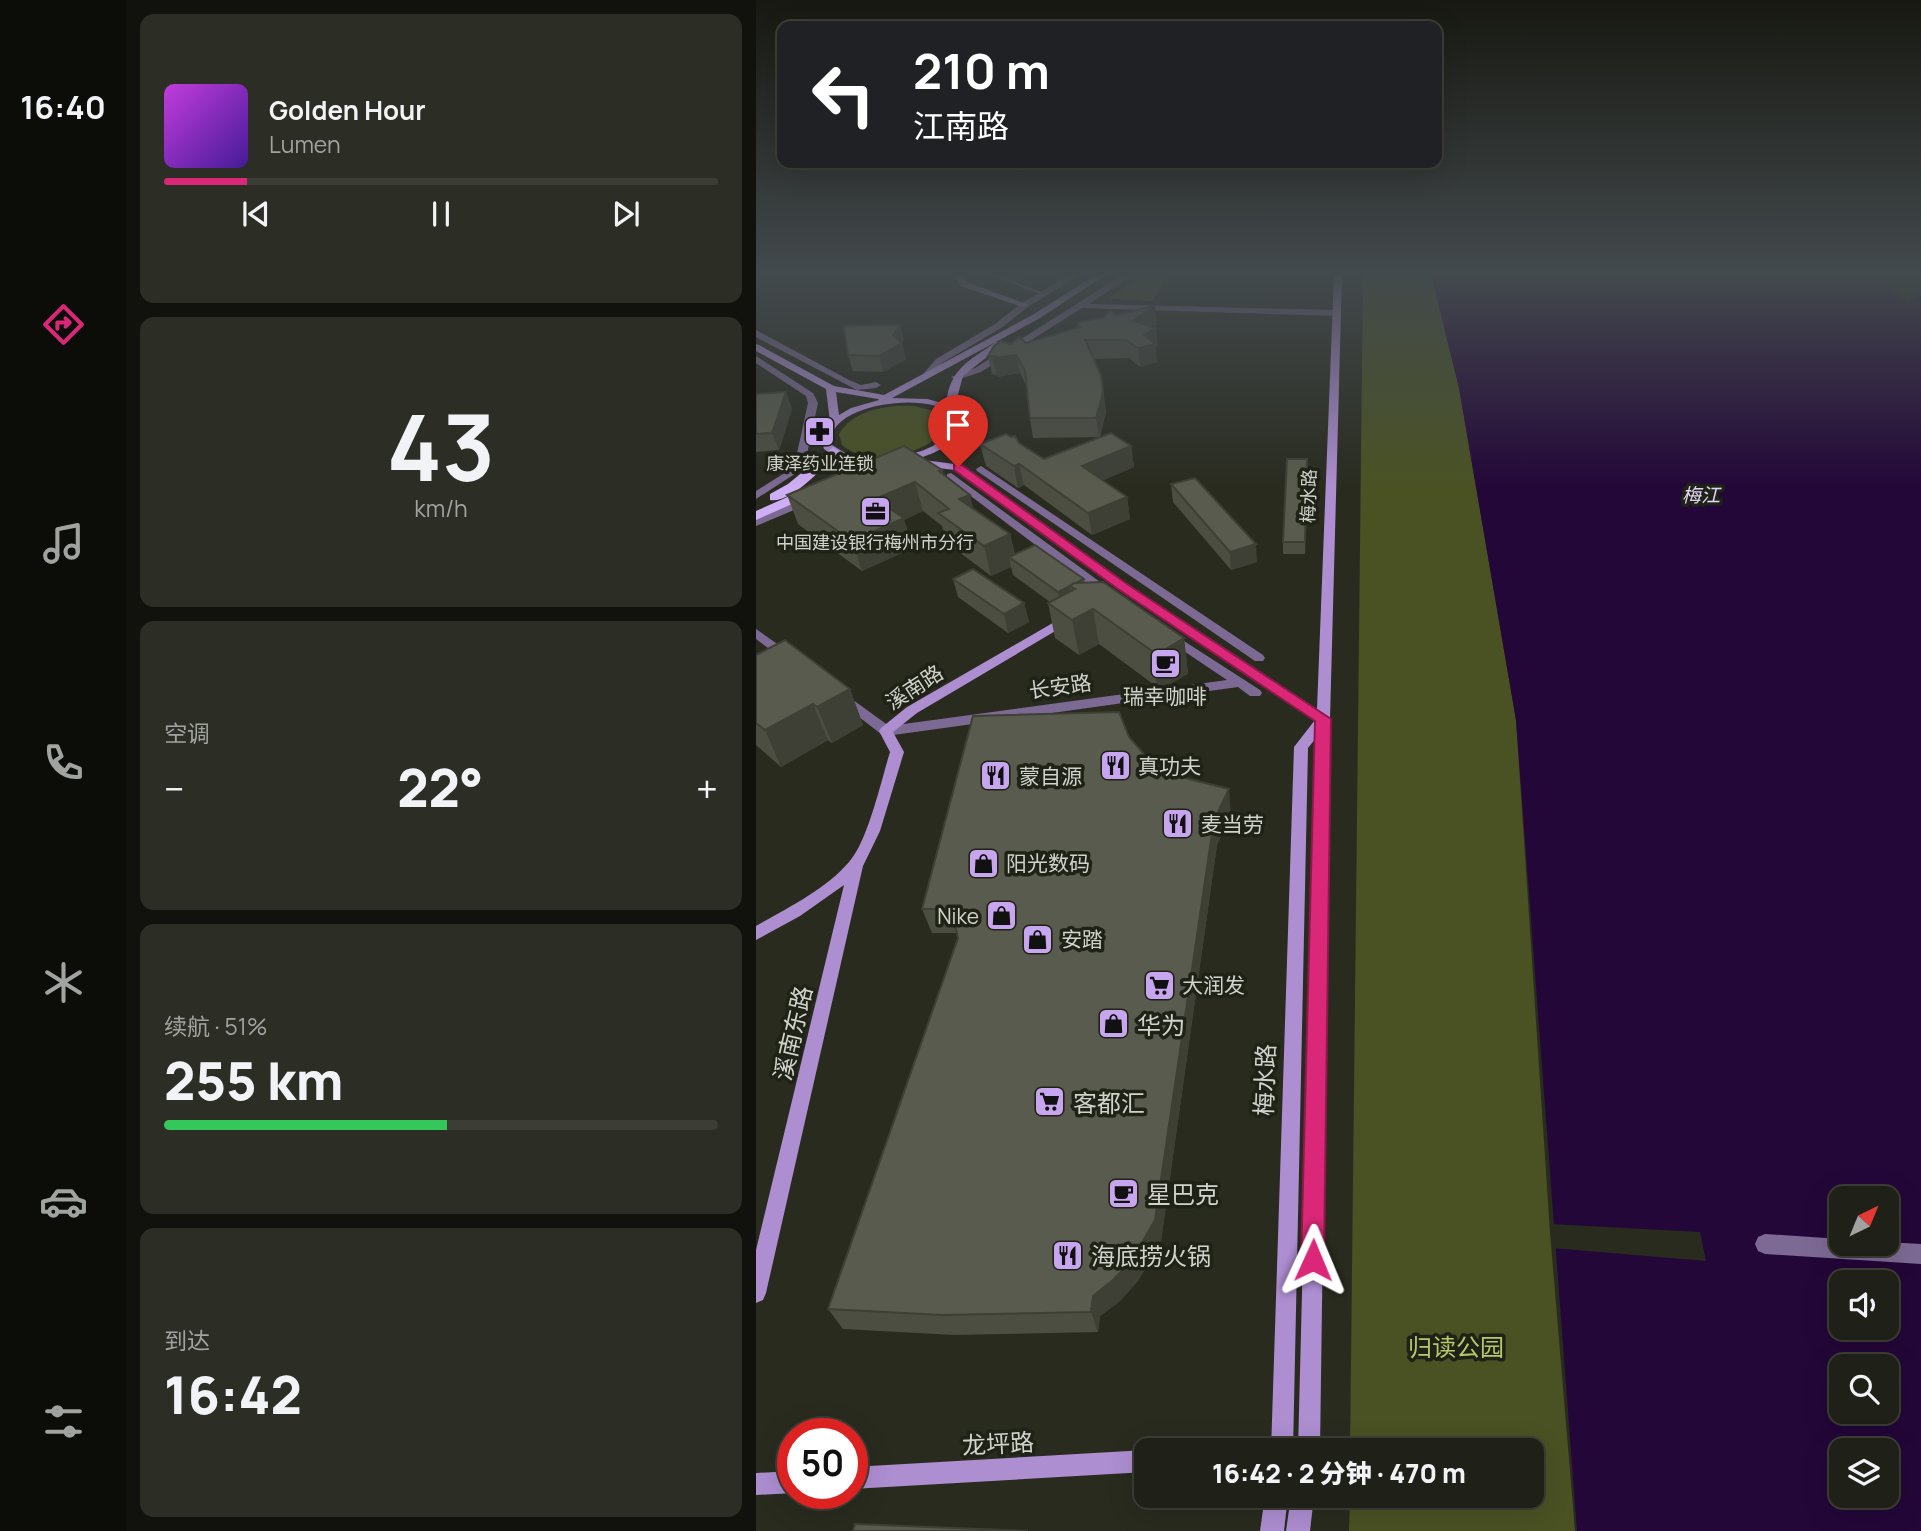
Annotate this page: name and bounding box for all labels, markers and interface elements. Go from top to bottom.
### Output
text: 210 m [913,37,1050,104]
icon: left [798,49,889,140]
text: 16:40 [20,85,106,129]
text: Golden Hour [269,92,426,128]
text: 江南路 [913,104,1009,148]
text: Lumen [269,128,341,160]
icon: previous [237,195,275,233]
icon: pause [422,195,460,233]
icon: next [607,195,645,233]
icon: directions [39,300,88,349]
text: 43 [387,384,495,508]
pin [928,395,988,467]
icon: arrive [939,406,977,444]
pharmacy icon: 康泽药业连锁 [803,415,837,449]
place label: 康泽药业连锁 [766,451,874,475]
street label: 梅水路 [1295,469,1321,523]
water label: 梅江 [1682,482,1722,508]
text: km/h [414,492,468,524]
office icon: 中国建设银行梅州市分行 [858,495,892,529]
icon: music [39,519,88,568]
place label: 中国建设银行梅州市分行 [776,530,974,554]
cafe icon: 瑞幸咖啡 [1148,647,1182,681]
street label: 溪南路 [880,658,948,716]
street label: 长安路 [1027,668,1093,704]
place label: 瑞幸咖啡 [1123,682,1207,710]
text: 空调 [164,717,210,749]
icon: phone [39,738,88,787]
restaurant icon: 真功夫 [1098,749,1132,783]
text: 22° [397,752,483,823]
place label: 真功夫 [1138,752,1201,780]
restaurant icon: 蒙自源 [979,759,1013,793]
text: − [164,762,185,814]
text: + [696,762,718,814]
place label: 蒙自源 [1019,762,1082,790]
restaurant icon: 麦当劳 [1161,807,1195,841]
place label: 麦当劳 [1201,810,1264,838]
shop icon: 阳光数码 [966,846,1000,880]
place label: 阳光数码 [1006,849,1090,877]
shop icon: Nike [985,899,1019,933]
place label: Nike [937,902,979,930]
shop icon: 安踏 [1021,922,1055,956]
place label: 安踏 [1061,925,1103,953]
icon: climate [39,958,88,1007]
supermarket icon: 大润发 [1142,968,1176,1002]
place label: 大润发 [1182,971,1245,999]
street label: 溪南东路 [765,983,819,1083]
shop icon: 华为 [1097,1007,1131,1041]
place label: 华为 [1137,1008,1185,1041]
text: 续航 · 51% [164,1010,267,1042]
street label: 梅水路 [1246,1043,1282,1117]
text: 255 km [164,1045,343,1116]
supermarket icon: 客都汇 [1033,1085,1067,1119]
place label: 客都汇 [1073,1086,1145,1119]
cafe icon: 星巴克 [1107,1176,1141,1210]
icon: car [39,1177,88,1226]
place label: 星巴克 [1147,1177,1219,1210]
north arrow [1829,1186,1899,1256]
map controls [1829,1186,1899,1508]
position arrow [1276,1223,1350,1297]
restaurant icon: 海底捞火锅 [1051,1238,1085,1272]
place label: 海底捞火锅 [1091,1239,1211,1272]
button: sound [1829,1270,1899,1340]
text: 到达 [164,1324,210,1356]
park label: 归读公园 [1408,1330,1504,1363]
button: search [1829,1354,1899,1424]
text: 16:42 [164,1359,302,1430]
icon: filters [39,1397,88,1446]
speed limit sign: 50 [777,1418,868,1509]
street label: 龙坪路 [961,1425,1035,1461]
button: layers [1829,1438,1899,1508]
text: 16:42 · 2 分钟 · 470 m [1212,1455,1466,1491]

